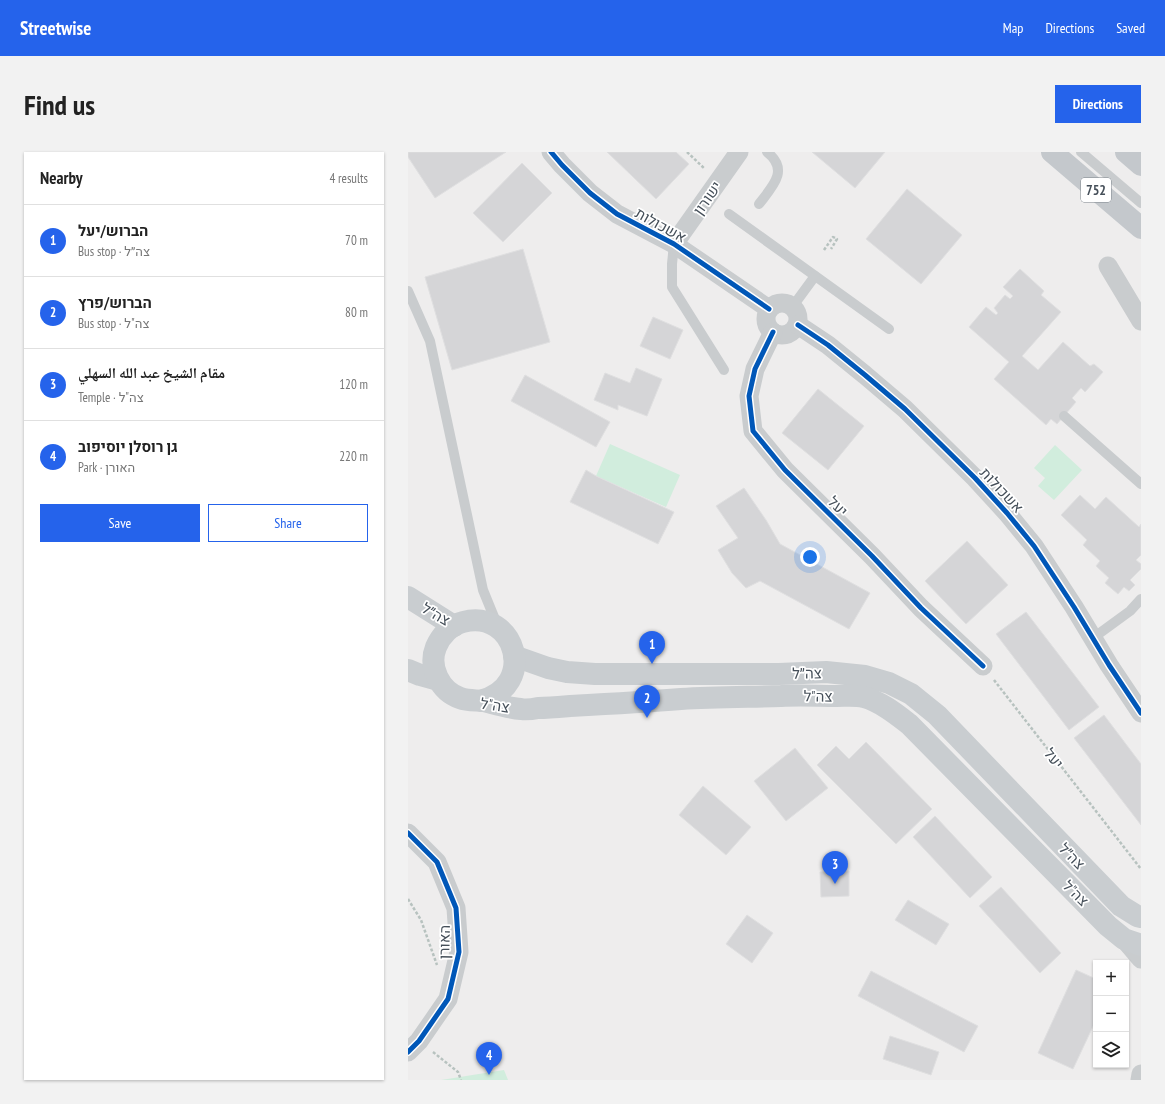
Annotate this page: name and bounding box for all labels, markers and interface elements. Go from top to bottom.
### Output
text: Streetwise [20,16,91,40]
text: Map [1003,19,1023,37]
text: Directions [1045,19,1094,37]
text: Saved [1116,19,1145,37]
button: Directions [1055,85,1141,123]
text: Find us [24,86,95,123]
text: Nearby [40,167,83,189]
text: 4 results [329,170,368,187]
street label: ישורון [689,177,725,219]
road number: 752 [1081,178,1111,202]
street label: אשכולות [632,203,690,247]
text: הברוש/יעל [78,221,148,240]
text: 1 [50,232,56,249]
text: 70 m [345,232,368,249]
text: Bus stop · צה״ל [78,243,150,260]
text: הברוש/פרץ [78,293,152,312]
text: 2 [50,304,56,321]
text: 80 m [345,304,368,321]
text: Bus stop · צה"ל [78,315,150,332]
text: مقام الشيخ عبد الله السهلي [78,363,225,382]
text: 3 [50,376,56,393]
text: 120 m [339,376,368,393]
text: Temple · צה"ל [78,389,144,406]
text: גן רוסלן יוסיפוב [78,437,178,456]
text: 4 [50,448,56,465]
text: 220 m [339,448,368,465]
text: Park · האורן [78,459,135,476]
street label: אשכולות [976,463,1028,517]
street label: יעל [824,492,852,520]
button: Save [40,504,200,542]
button: Share [208,504,368,542]
your location [800,547,820,567]
street label: צה״ל [418,598,454,630]
pin: 1 [639,631,665,664]
street label: צה״ל [792,663,822,683]
pin: 2 [634,685,660,718]
street label: צה"ל [803,686,833,706]
street label: צה"ל [479,693,511,717]
street label: יעל [1040,744,1068,772]
street label: צה״ל [1055,839,1089,873]
pin: 3 [822,851,848,884]
street label: צה"ל [1059,876,1093,910]
street label: האורן [434,925,454,959]
map controls [1093,960,1129,1068]
button: + [1093,960,1129,996]
button: − [1093,996,1129,1032]
button: layers [1093,1032,1129,1068]
pin: 4 [476,1042,502,1075]

